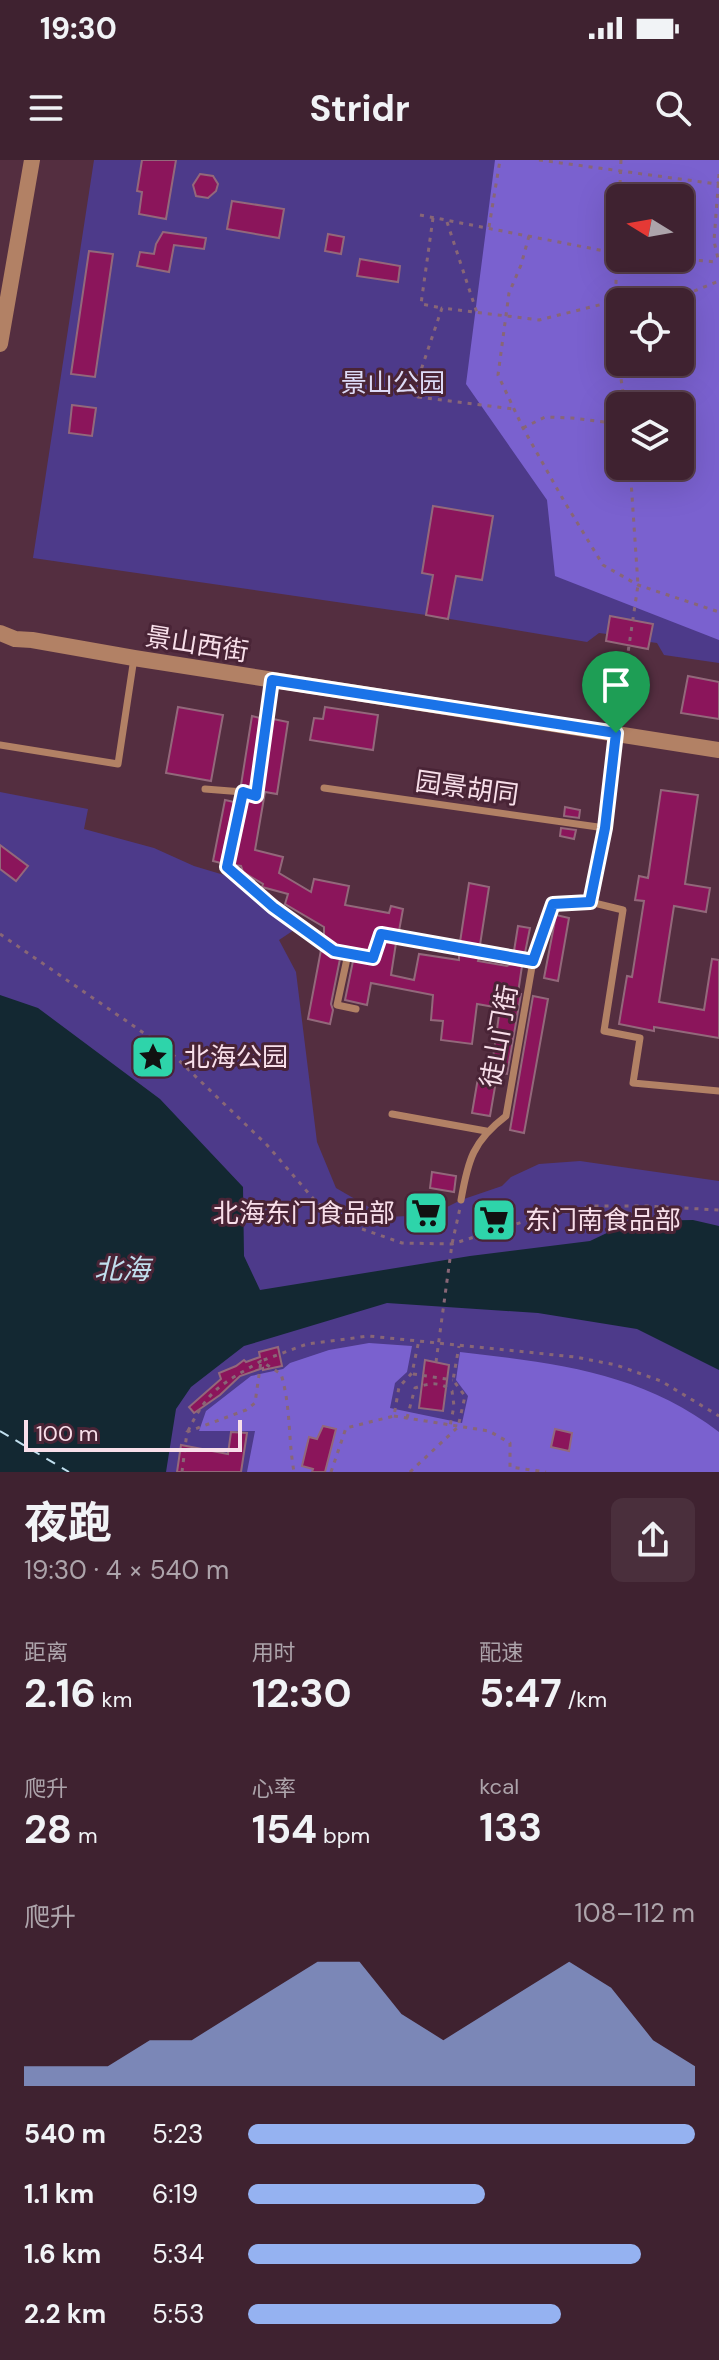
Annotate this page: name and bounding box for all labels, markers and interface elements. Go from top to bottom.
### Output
text: 19:30 [40,9,117,48]
text: Stridr [309,85,410,132]
icon: menu [24,86,68,130]
icon: search [651,86,695,130]
north arrow [606,184,694,272]
map controls [606,184,694,480]
button: locate [606,288,694,376]
park label: 景山公园 [341,366,445,400]
button: layers [606,392,694,480]
street label: 景山西街 [143,619,251,669]
pin [582,651,650,733]
icon: arrive [594,663,638,707]
street label: 园景胡同 [413,764,521,812]
street label: 徒山门街 [473,982,525,1090]
place icon: 北海公园 [129,1033,177,1081]
place label: 北海公园 [184,1040,288,1074]
supermarket icon: 北海东门食品部 [402,1189,450,1237]
place label: 北海东门食品部 [213,1196,395,1230]
supermarket icon: 东门南食品部 [470,1196,518,1244]
place label: 东门南食品部 [525,1203,681,1237]
water label: 北海 [94,1251,154,1288]
scale bar [24,1416,242,1452]
text: 100 m [36,1419,98,1448]
text: 夜跑 [24,1494,112,1552]
button: share [611,1498,695,1582]
text: 19:30 · 4 × 540 m [24,1553,229,1587]
text: 距离 [24,1638,68,1667]
text: 用时 [252,1638,296,1667]
text: 配速 [479,1638,523,1667]
text: 2.16 [24,1667,96,1719]
text: 12:30 [252,1667,352,1719]
text: 5:47 [479,1667,562,1719]
text: km [96,1685,132,1714]
text: /km [562,1685,607,1714]
text: kcal [479,1772,519,1801]
text: 爬升 [24,1774,68,1803]
text: 心率 [252,1774,296,1803]
text: 133 [479,1801,542,1853]
text: 28 [24,1803,72,1855]
text: 154 [252,1803,317,1855]
text: m [72,1821,98,1850]
text: bpm [317,1821,370,1850]
text: 108–112 m [575,1896,695,1930]
text: 爬升 [24,1900,76,1934]
text: 540 m [24,2117,106,2151]
text: 5:23 [152,2117,203,2151]
text: 1.1 km [24,2177,94,2211]
text: 6:19 [152,2177,198,2211]
text: 1.6 km [24,2237,101,2271]
text: 5:34 [152,2237,204,2271]
text: 2.2 km [24,2297,106,2331]
text: 5:53 [152,2297,204,2331]

